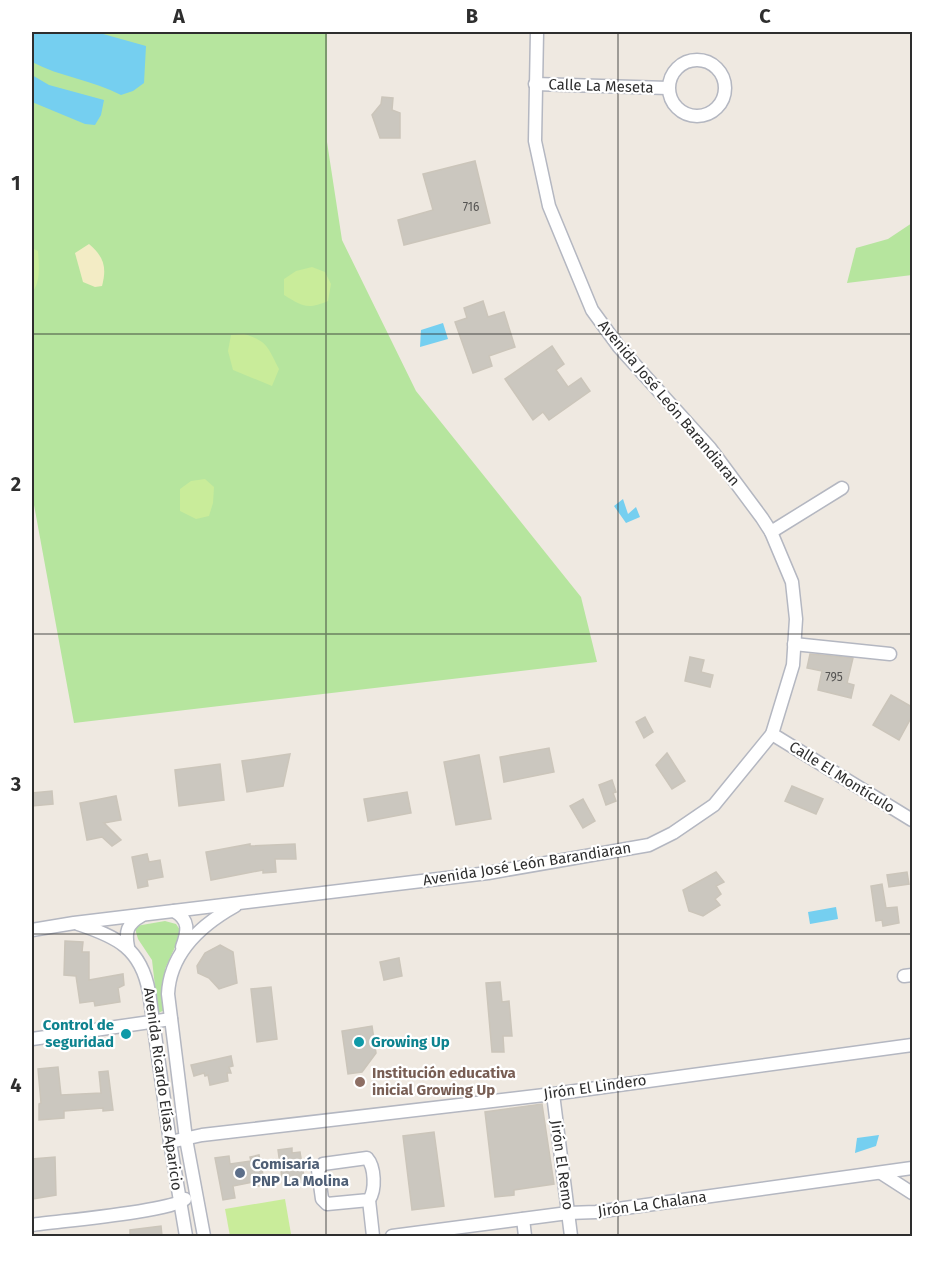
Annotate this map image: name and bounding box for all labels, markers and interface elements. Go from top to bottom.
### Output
text: A [172,4,186,28]
text: B [466,4,478,28]
text: C [759,4,771,28]
street label: Calle La Meseta [548,75,654,97]
text: 1 [11,171,21,195]
house number: 716 [463,200,479,214]
street label: Avenida José León Barandiaran [594,317,744,489]
text: 2 [11,472,21,496]
house number: 795 [825,670,843,684]
street label: Calle El Montículo [786,737,898,817]
text: 3 [10,772,21,796]
street label: Avenida José León Barandiaran [422,839,632,889]
street label: Avenida Ricardo Elías Aparicio [140,986,186,1192]
place label: Control de seguridad [43,1016,114,1051]
marker: Control de seguridad [119,1027,133,1041]
place label: Growing Up [371,1033,450,1051]
marker: Growing Up [352,1035,366,1049]
place label: Institución educativa inicial Growing Up [372,1064,516,1099]
street label: Jirón El Lindero [542,1071,648,1103]
text: 4 [10,1073,22,1097]
marker: Institución educativa inicial Growing Up [353,1075,367,1089]
street label: Jirón El Remo [547,1119,577,1211]
place label: Comisaría PNP La Molina [252,1155,349,1190]
marker: Comisaría PNP La Molina [233,1166,247,1180]
street label: Jirón La Chalana [596,1187,708,1221]

